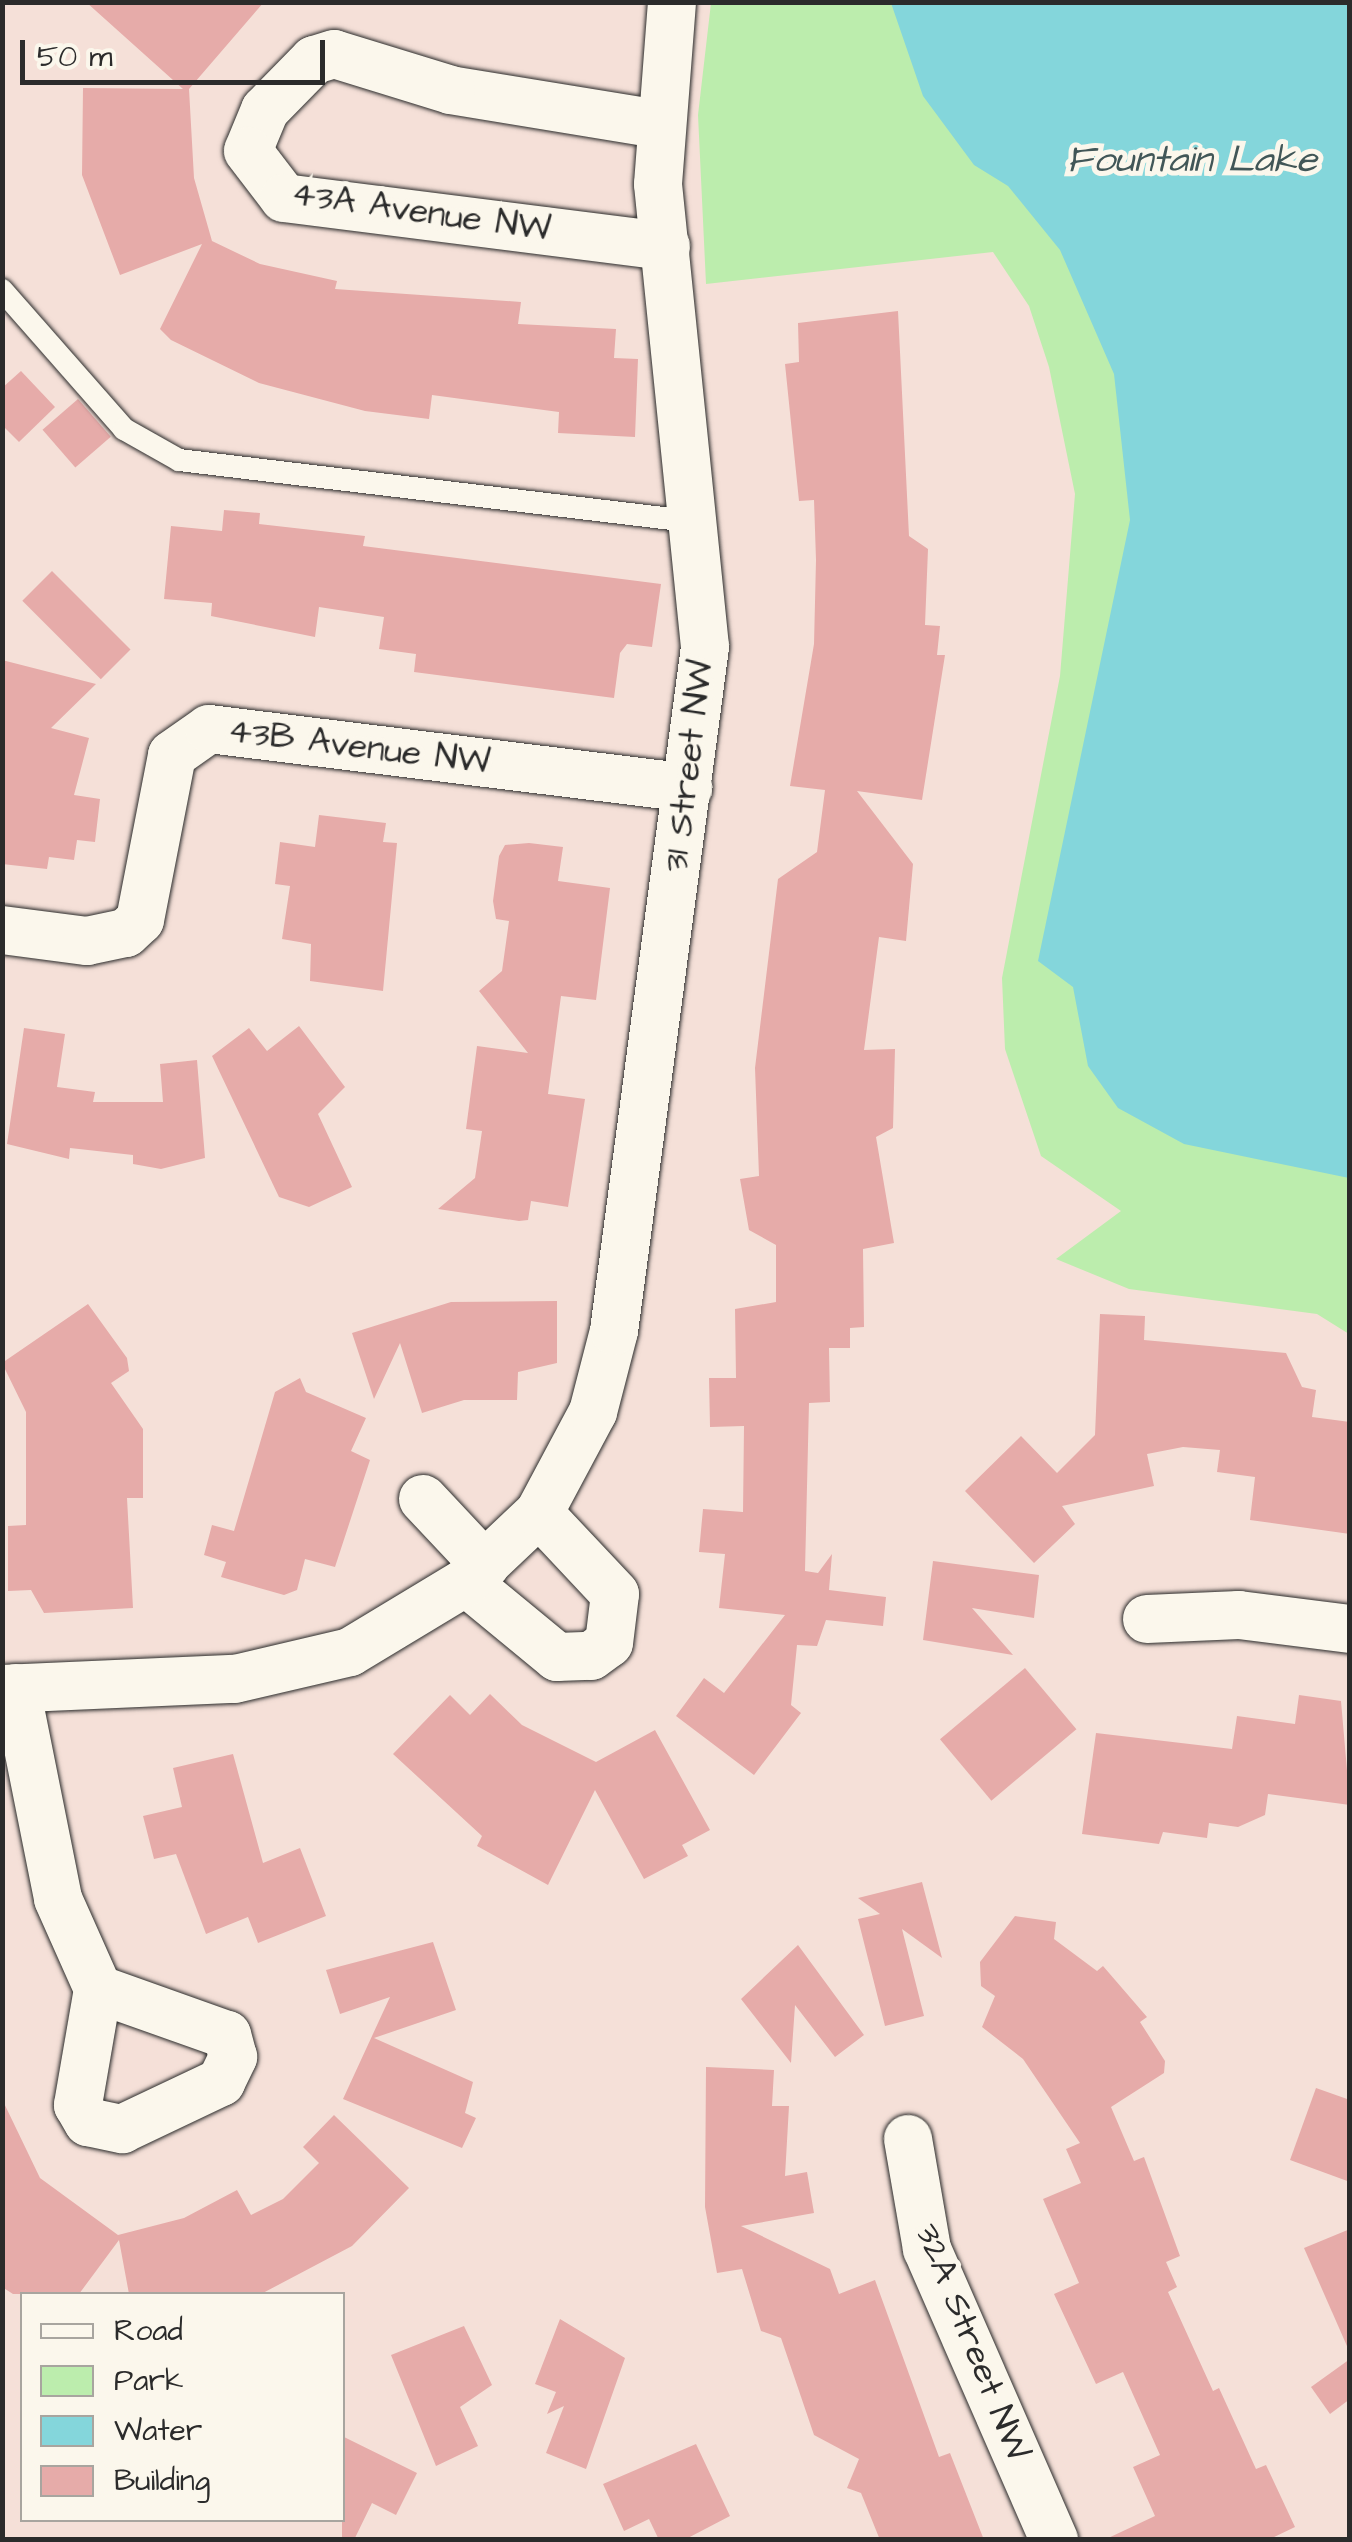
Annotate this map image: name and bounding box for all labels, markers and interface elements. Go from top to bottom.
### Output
scale bar [25,20,330,82]
text: 50 m [37,36,113,78]
water label: Fountain Lake [1067,138,1317,184]
street label: 43A Avenue NW [289,173,553,251]
street label: 31 Street NW [655,658,723,874]
street label: 43B Avenue NW [226,710,492,784]
street label: 32A Street NW [905,2218,1039,2466]
legend [20,2292,345,2522]
text: Road [114,2310,183,2352]
text: Park [114,2360,183,2402]
text: Water [114,2410,202,2452]
text: Building [114,2460,210,2502]

